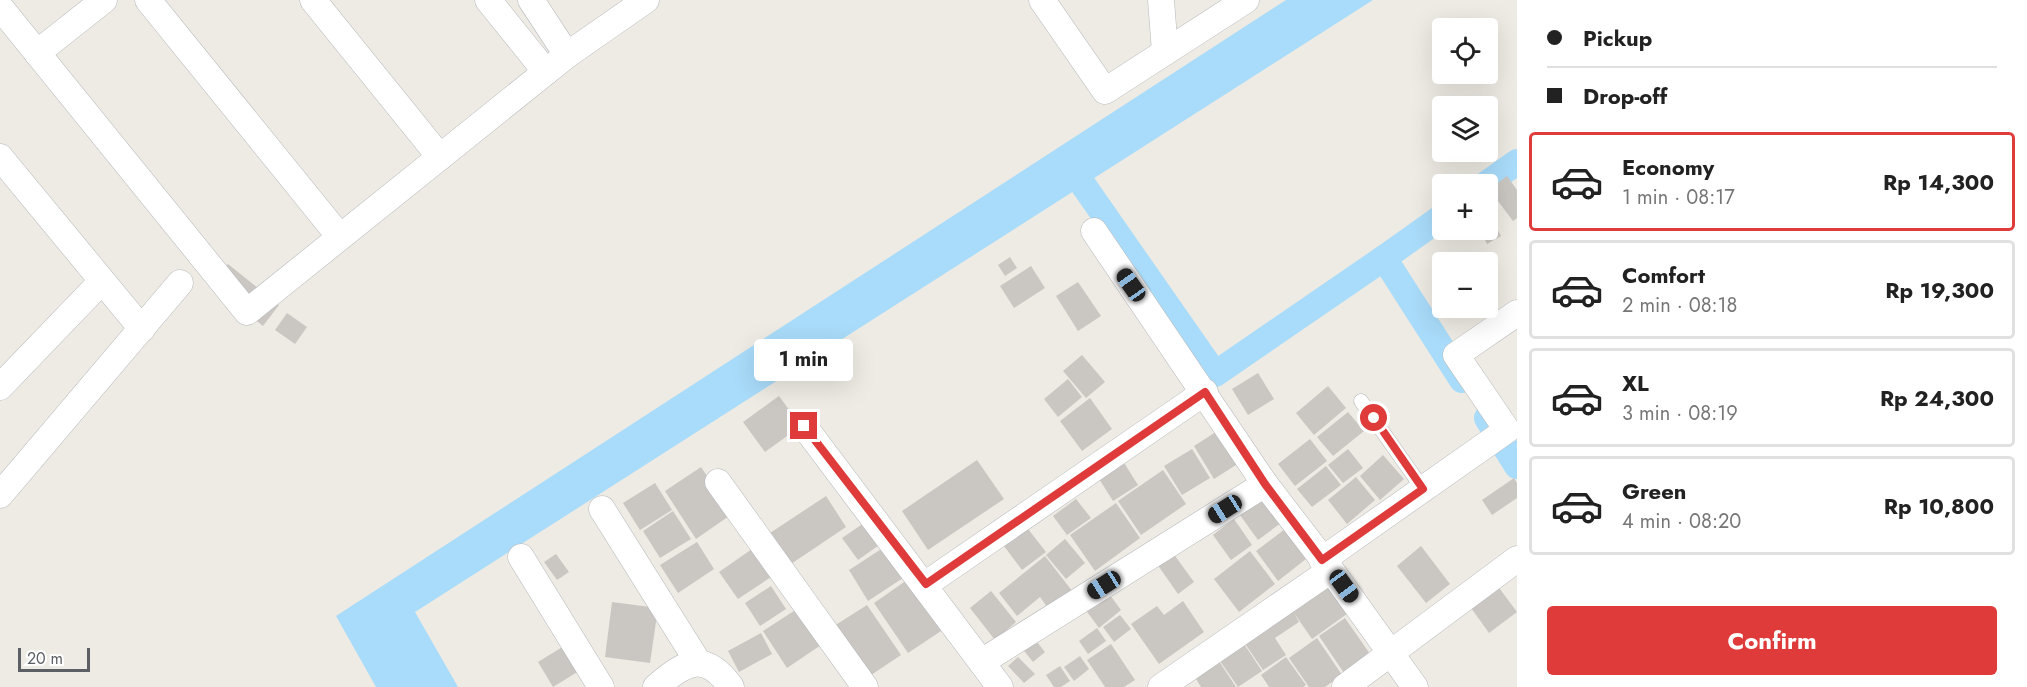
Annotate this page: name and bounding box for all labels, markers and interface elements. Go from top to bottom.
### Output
map controls [1432,18,1498,318]
button: locate [1432,18,1498,84]
text: Pickup [1583,22,1652,54]
text: Drop-off [1583,80,1667,112]
button: layers [1432,96,1498,162]
text: Economy [1622,151,1714,183]
icon: car [1550,155,1604,209]
text: Rp 14,300 [1883,166,1994,198]
button: + [1432,174,1498,240]
text: 1 min · 08:17 [1622,183,1735,212]
button: − [1432,252,1498,318]
text: Comfort [1622,259,1705,291]
icon: car [1550,263,1604,317]
car [1113,265,1149,305]
text: Rp 19,300 [1885,274,1994,306]
text: 2 min · 08:18 [1622,291,1738,320]
callout: 1 min [754,339,854,381]
text: 1 min [779,345,828,374]
text: XL [1622,367,1649,399]
icon: car [1550,371,1604,425]
text: Rp 24,300 [1880,382,1994,414]
text: 3 min · 08:19 [1622,399,1738,428]
route start [1360,404,1387,431]
route end [790,412,817,439]
text: Green [1622,475,1686,507]
icon: car [1550,479,1604,533]
text: Rp 10,800 [1884,490,1994,522]
car [1205,492,1245,526]
text: 4 min · 08:20 [1622,507,1741,536]
car [1326,566,1362,606]
car [1084,568,1124,602]
button: Confirm [1547,606,1997,675]
scale bar [18,645,90,672]
text: 20 m [27,647,63,670]

